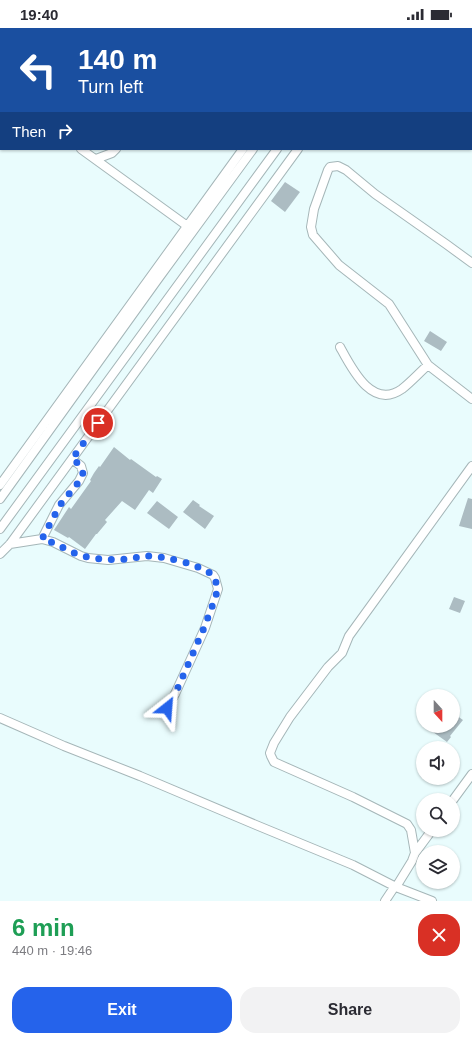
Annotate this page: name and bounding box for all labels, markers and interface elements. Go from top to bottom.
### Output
text: 19:40 [20,6,58,23]
icon: left [12,44,64,96]
text: 140 m [78,44,157,75]
text: Turn left [78,77,143,97]
icon: right [54,120,76,142]
text: Then [12,123,46,140]
pin [81,406,115,440]
icon: arrive [87,412,109,434]
position arrow [146,687,188,729]
north arrow [416,689,460,733]
map controls [416,689,460,889]
button: sound [416,741,460,785]
button: search [416,793,460,837]
button: layers [416,845,460,889]
text: 6 min [12,914,75,941]
button: close [418,914,460,956]
text: 440 m · 19:46 [12,943,92,958]
button: Exit [12,987,232,1033]
button: Share [240,987,460,1033]

